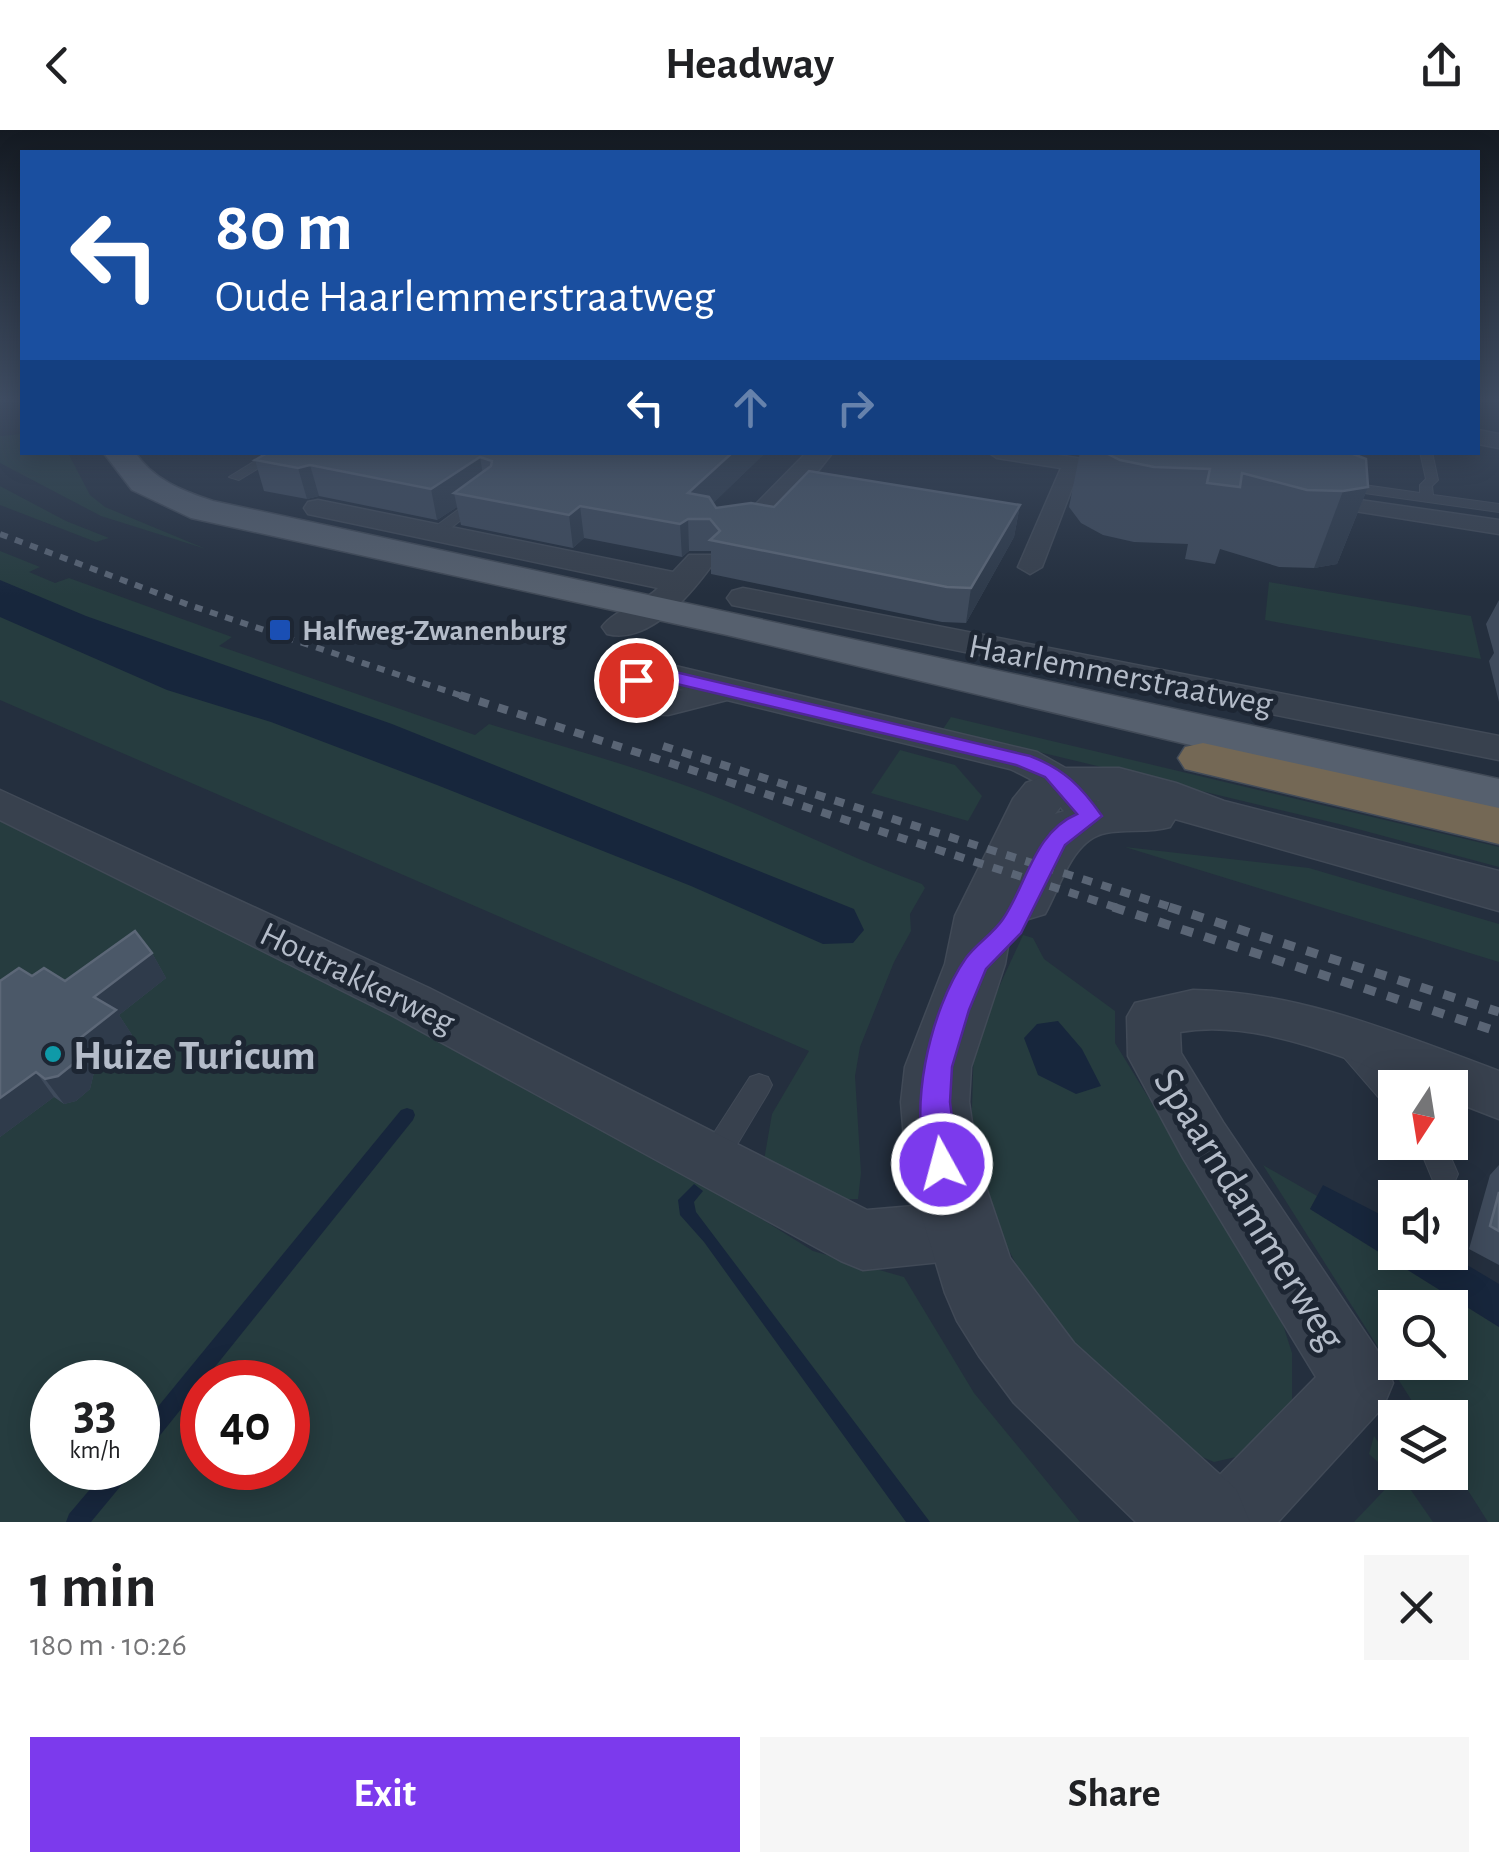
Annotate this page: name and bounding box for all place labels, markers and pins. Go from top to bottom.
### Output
place label: Halfweg-Zwanenburg [302,616,567,646]
marker: Halfweg-Zwanenburg [267,617,293,643]
pin [594,638,679,723]
place label: Huize Turicum [73,1035,316,1077]
marker: Huize Turicum [42,1043,64,1065]

